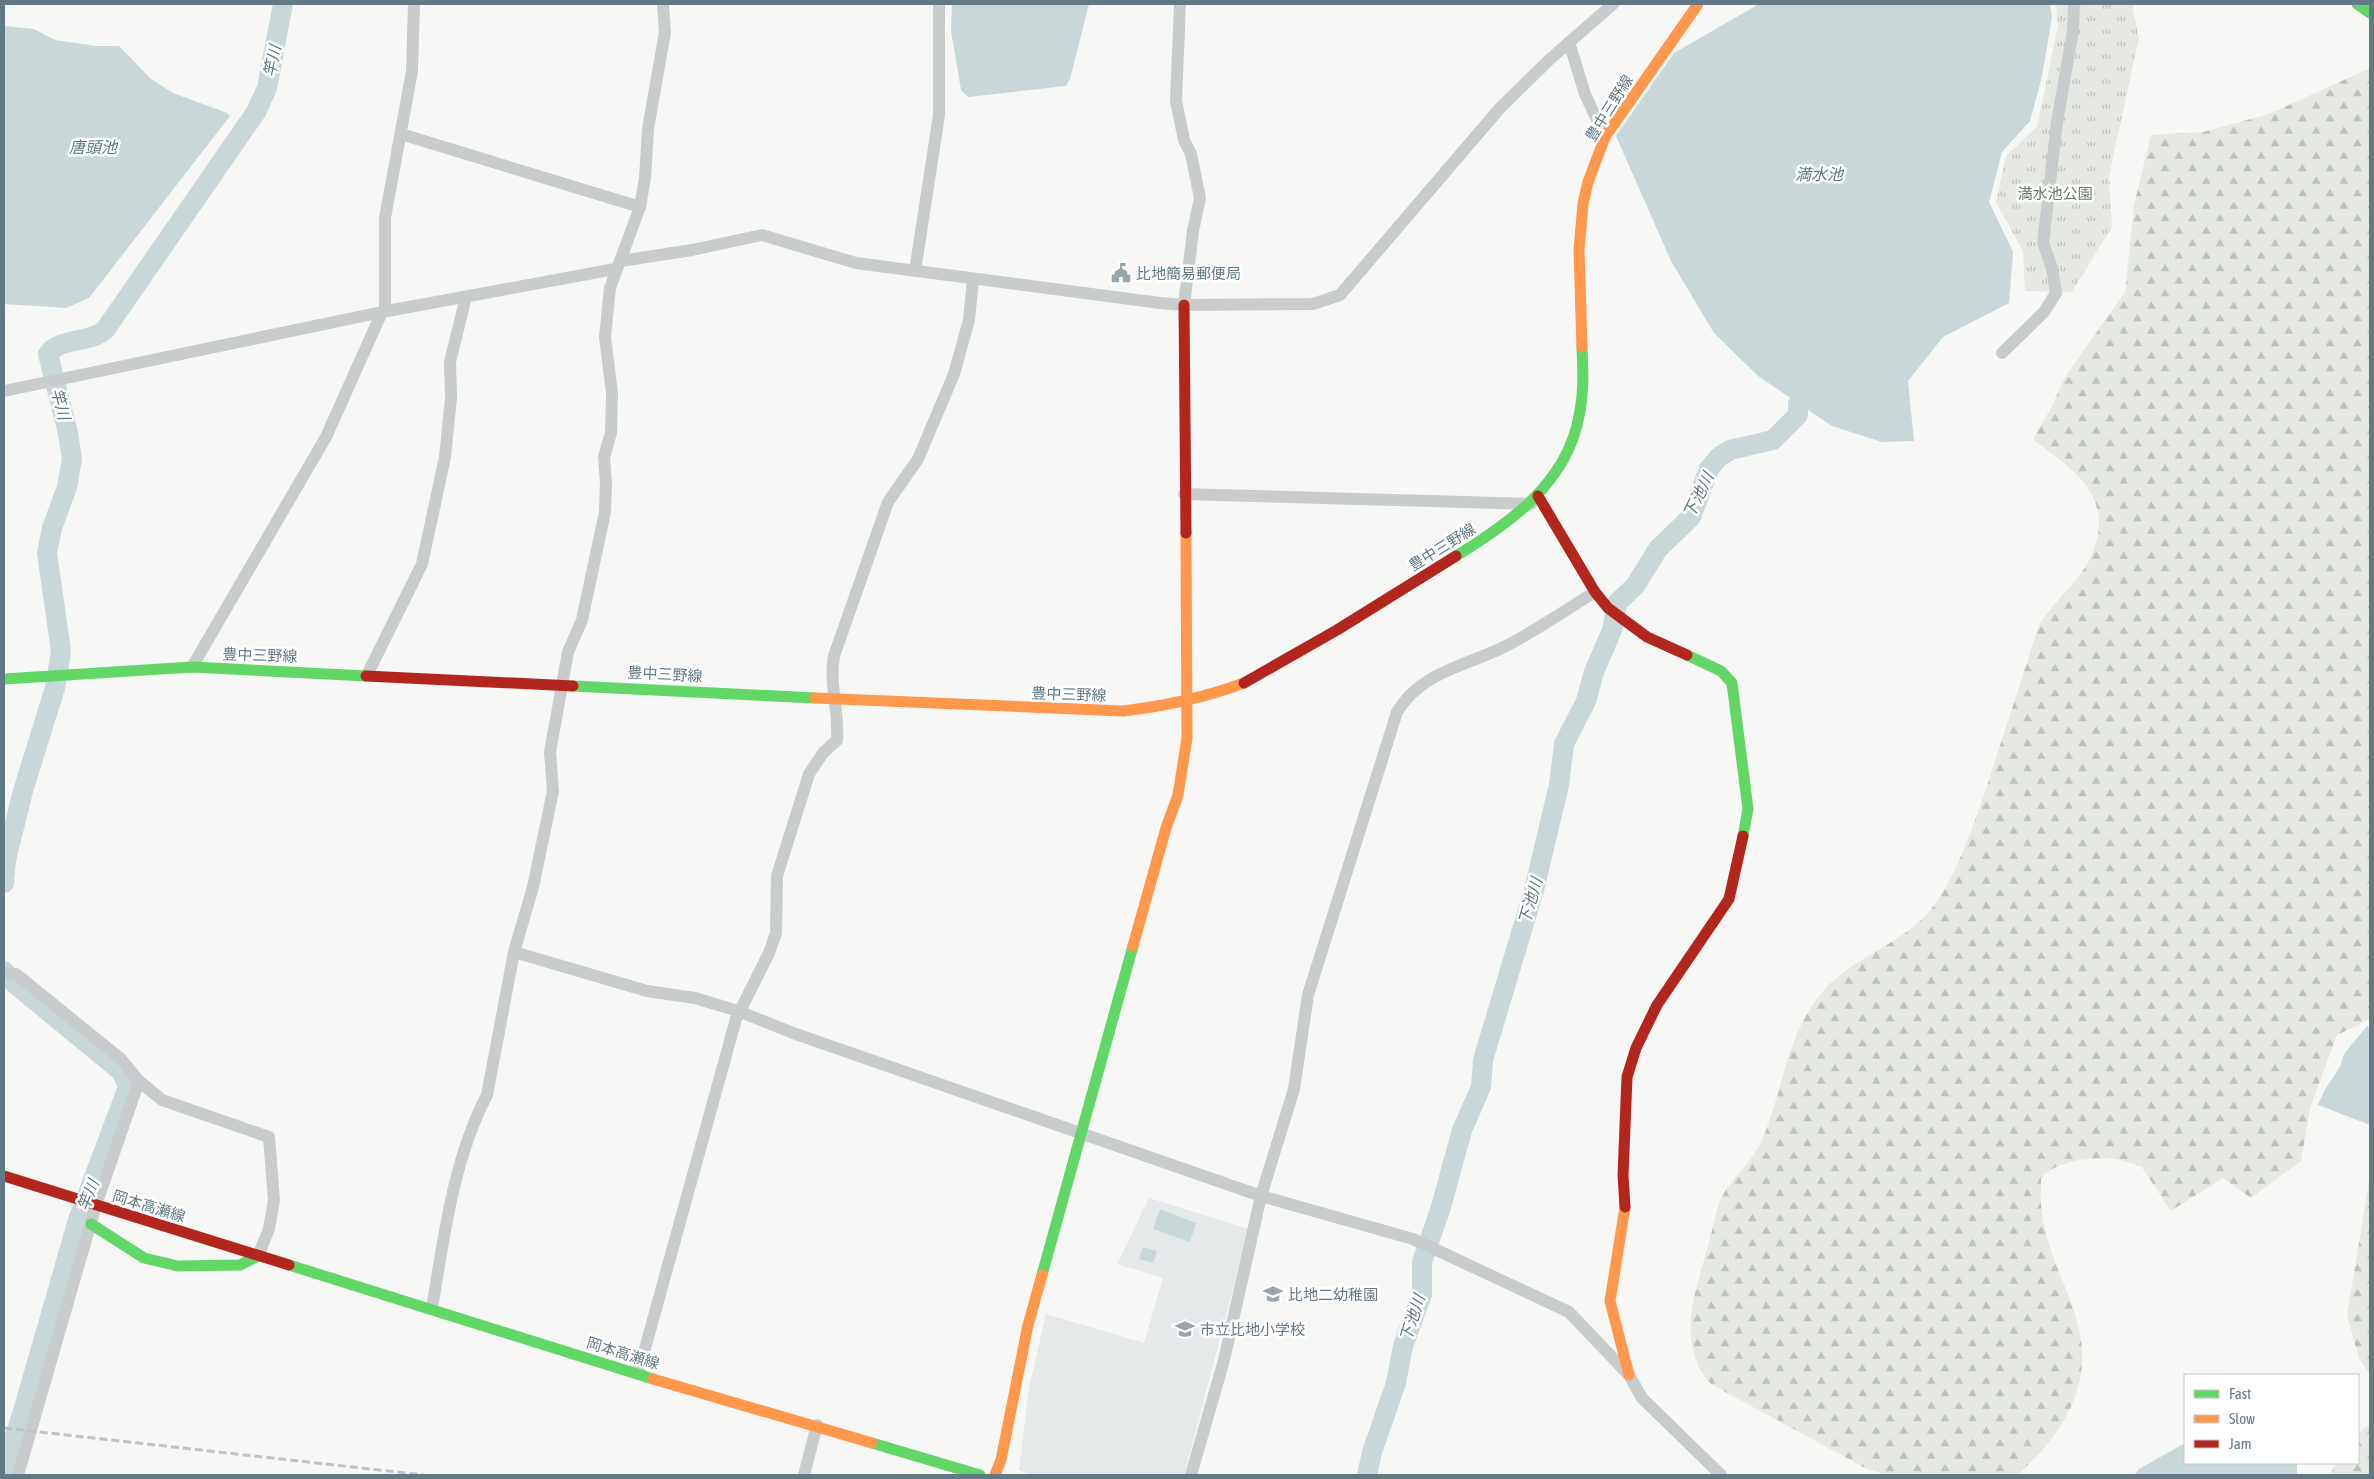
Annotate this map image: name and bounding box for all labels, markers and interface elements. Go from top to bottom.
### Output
water label: 竿川 [260,42,284,78]
street label: 豊中三野線 [1582,72,1636,144]
water label: 唐頭池 [69,138,119,156]
water label: 満水池 [1795,165,1845,183]
park label: 満水池公園 [2017,185,2093,202]
public building icon: 比地簡易郵便局 [1110,262,1132,284]
place label: 比地簡易郵便局 [1136,265,1241,282]
water label: 竿川 [48,386,74,424]
water label: 下池川 [1679,468,1717,521]
street label: 豊中三野線 [1406,520,1478,574]
street label: 豊中三野線 [222,645,298,665]
street label: 豊中三野線 [627,664,703,684]
street label: 豊中三野線 [1031,684,1107,704]
water label: 下池川 [1515,874,1546,927]
water label: 竿川 [74,1175,103,1213]
street label: 岡本高瀬線 [111,1187,187,1225]
school or university icon: 比地二幼稚園 [1262,1283,1284,1305]
place label: 比地二幼稚園 [1288,1286,1378,1303]
water label: 下池川 [1396,1290,1429,1344]
school or university icon: 市立比地小学校 [1174,1318,1196,1340]
place label: 市立比地小学校 [1200,1321,1305,1338]
street label: 岡本高瀬線 [585,1334,661,1372]
legend [2184,1374,2359,1464]
text: Fast [2229,1385,2251,1402]
text: Slow [2229,1410,2255,1427]
text: Jam [2229,1435,2252,1452]

